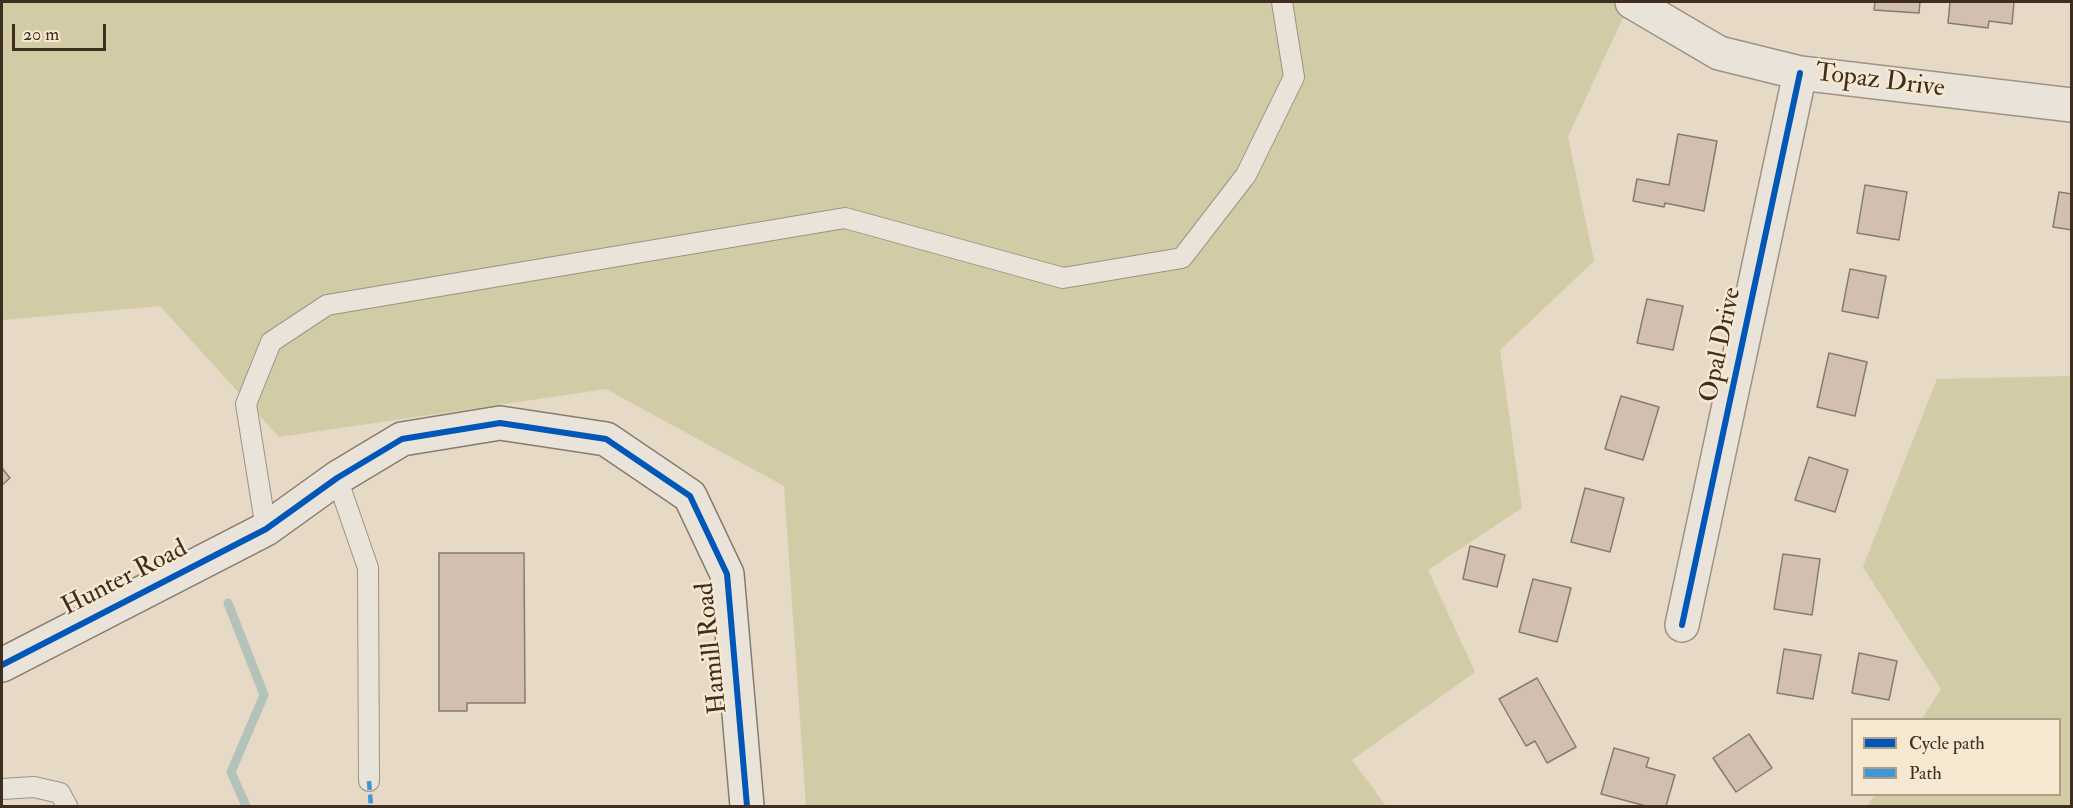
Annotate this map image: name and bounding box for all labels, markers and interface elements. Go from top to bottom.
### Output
scale bar [15,12,110,50]
text: 20 m [23,23,59,46]
street label: Topaz Drive [1814,59,1946,105]
street label: Opal Drive [1695,285,1749,405]
street label: Hunter Road [57,534,193,624]
street label: Hamill Road [691,581,735,715]
legend [1851,718,2061,796]
text: Cycle path [1909,732,1985,755]
text: Path [1909,762,1942,785]

